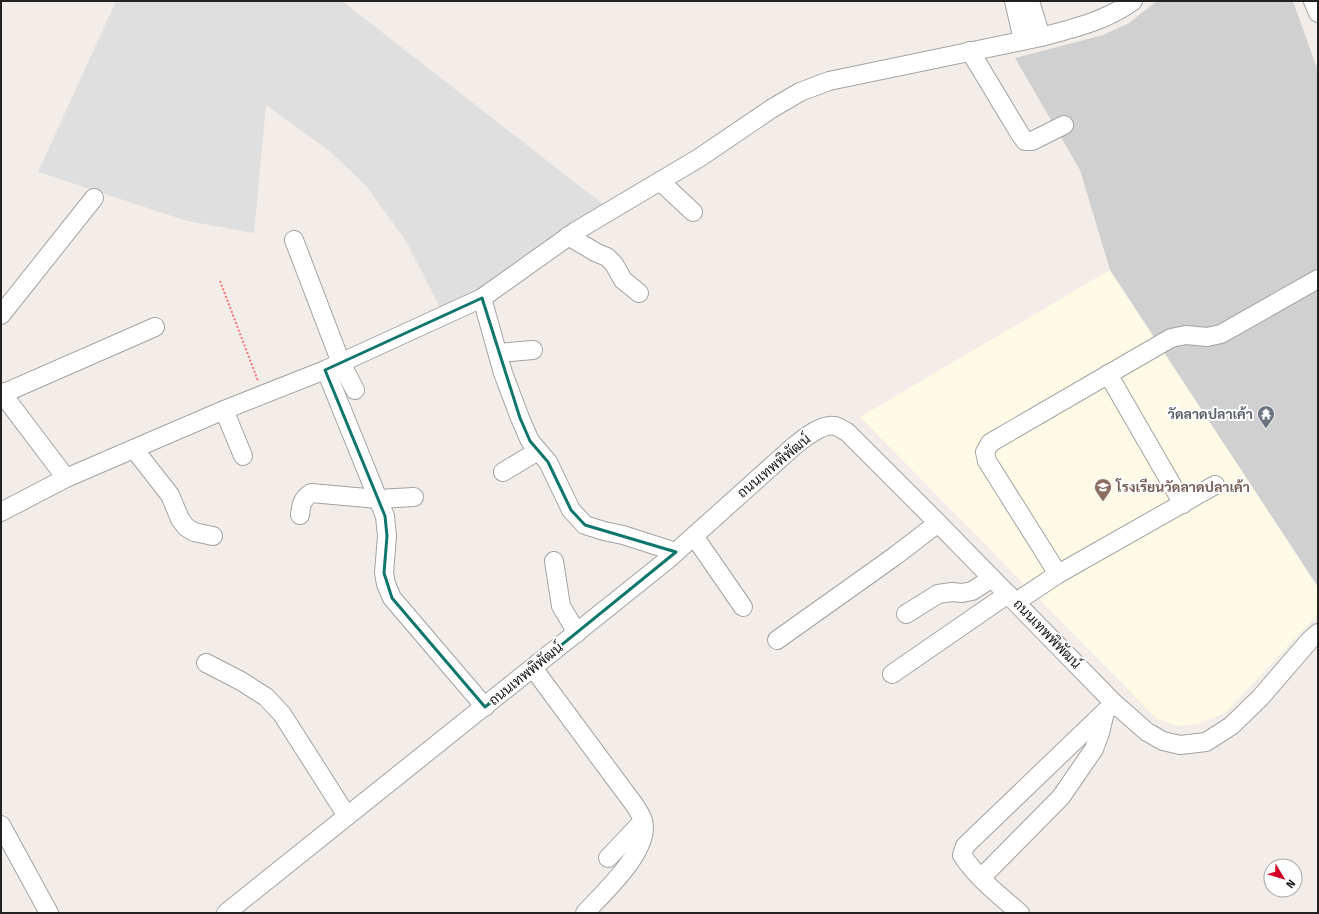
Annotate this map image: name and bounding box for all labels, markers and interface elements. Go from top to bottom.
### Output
temple icon: วัดลาดปลาเค้า [1256,404,1276,429]
place label: วัดลาดปลาเค้า [1167,406,1253,423]
street label: ถนนเทพพิพัฒน์ [733,430,814,502]
school or university icon: โรงเรียนวัดลาดปลาเค้า [1093,477,1113,502]
place label: โรงเรียนวัดลาดปลาเค้า [1115,478,1250,496]
street label: ถนนเทพพิพัฒน์ [1010,595,1085,672]
street label: ถนนเทพพิพัฒน์ [485,638,566,709]
north arrow [1263,858,1303,898]
text: N [1283,877,1298,891]

